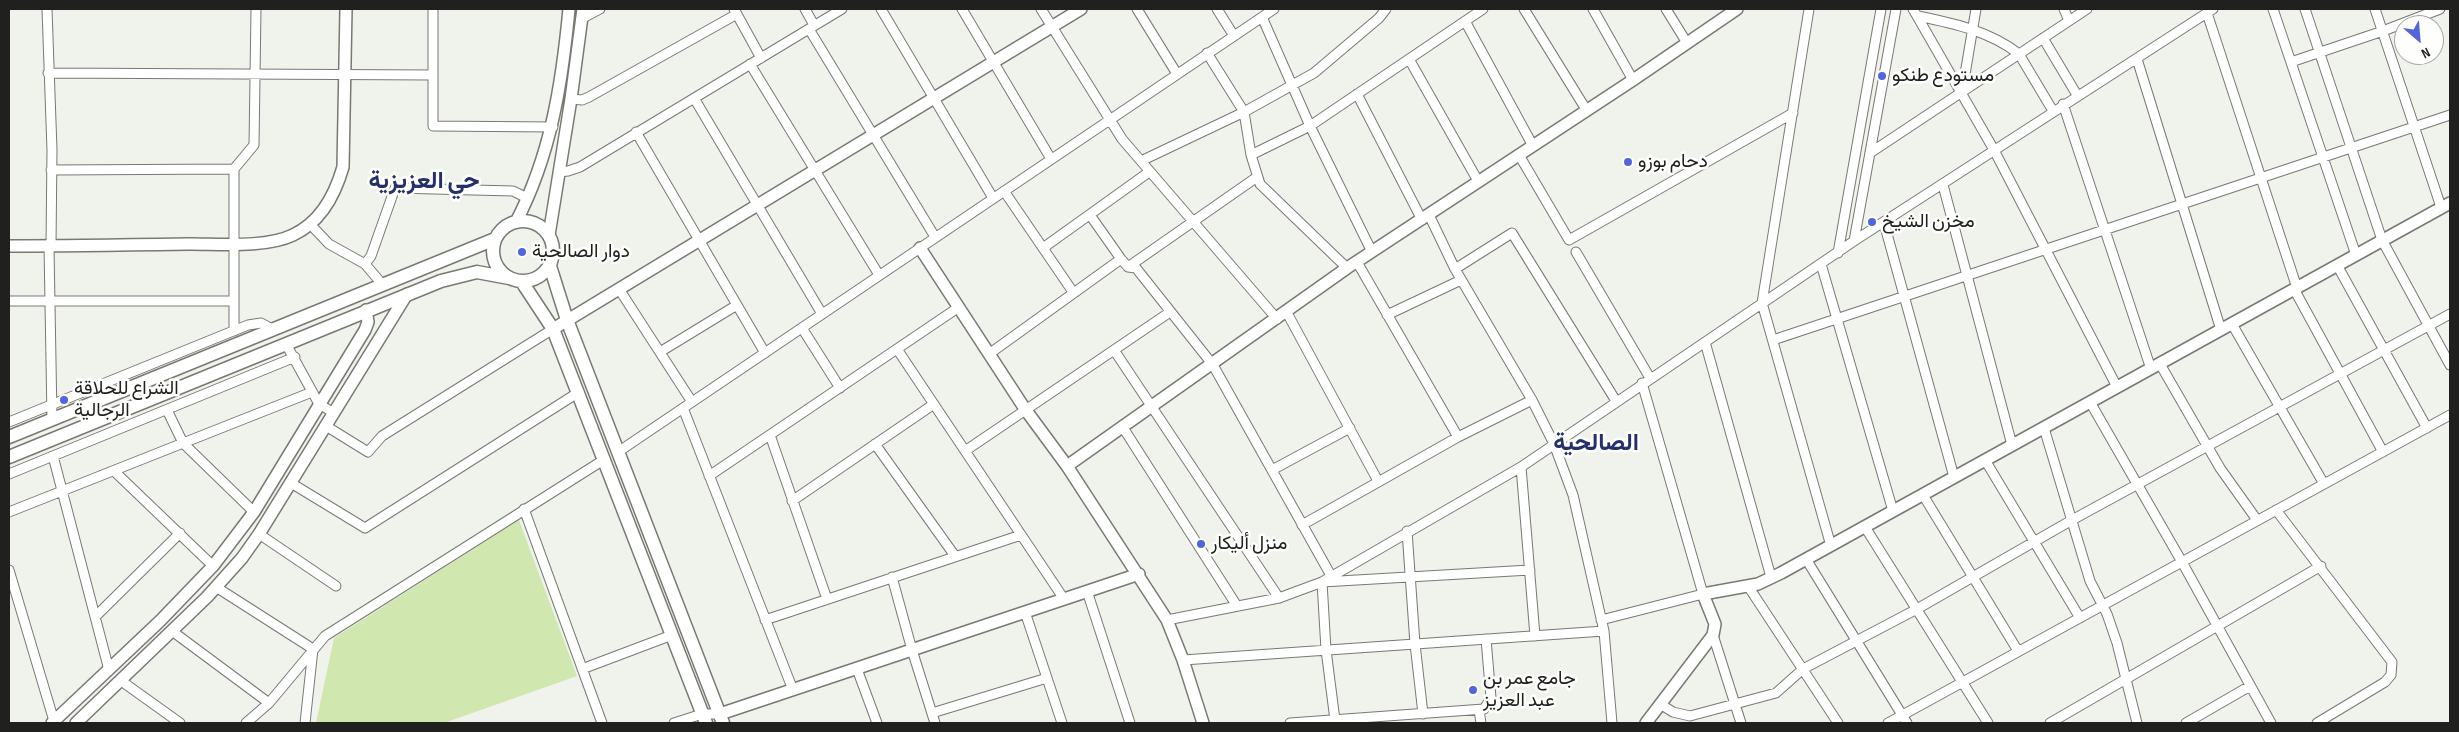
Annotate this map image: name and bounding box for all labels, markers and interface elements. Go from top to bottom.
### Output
north arrow [2394,15,2444,65]
text: N [2418,44,2433,62]
place label: مستودع طنكو [1892,65,1994,87]
marker: مستودع طنكو [1876,70,1888,82]
place label: دحام بوزو [1638,151,1708,173]
marker: دحام بوزو [1622,156,1634,168]
district label: حي العزيزية [368,168,480,196]
place label: مخزن الشيخ [1882,211,1975,233]
marker: مخزن الشيخ [1866,216,1878,228]
place label: دوار الصالحية [532,241,630,263]
marker: دوار الصالحية [516,246,528,258]
place label: الشراع للحلاقة الرجالية [74,378,179,422]
marker: الشراع للحلاقة الرجالية [58,394,70,406]
district label: الصالحية [1553,430,1639,458]
place label: منزل أليكار [1211,533,1287,555]
marker: منزل أليكار [1195,538,1207,550]
place label: جامع عمر بن عبد العزيز [1483,668,1576,712]
marker: جامع عمر بن عبد العزيز [1467,684,1479,696]

